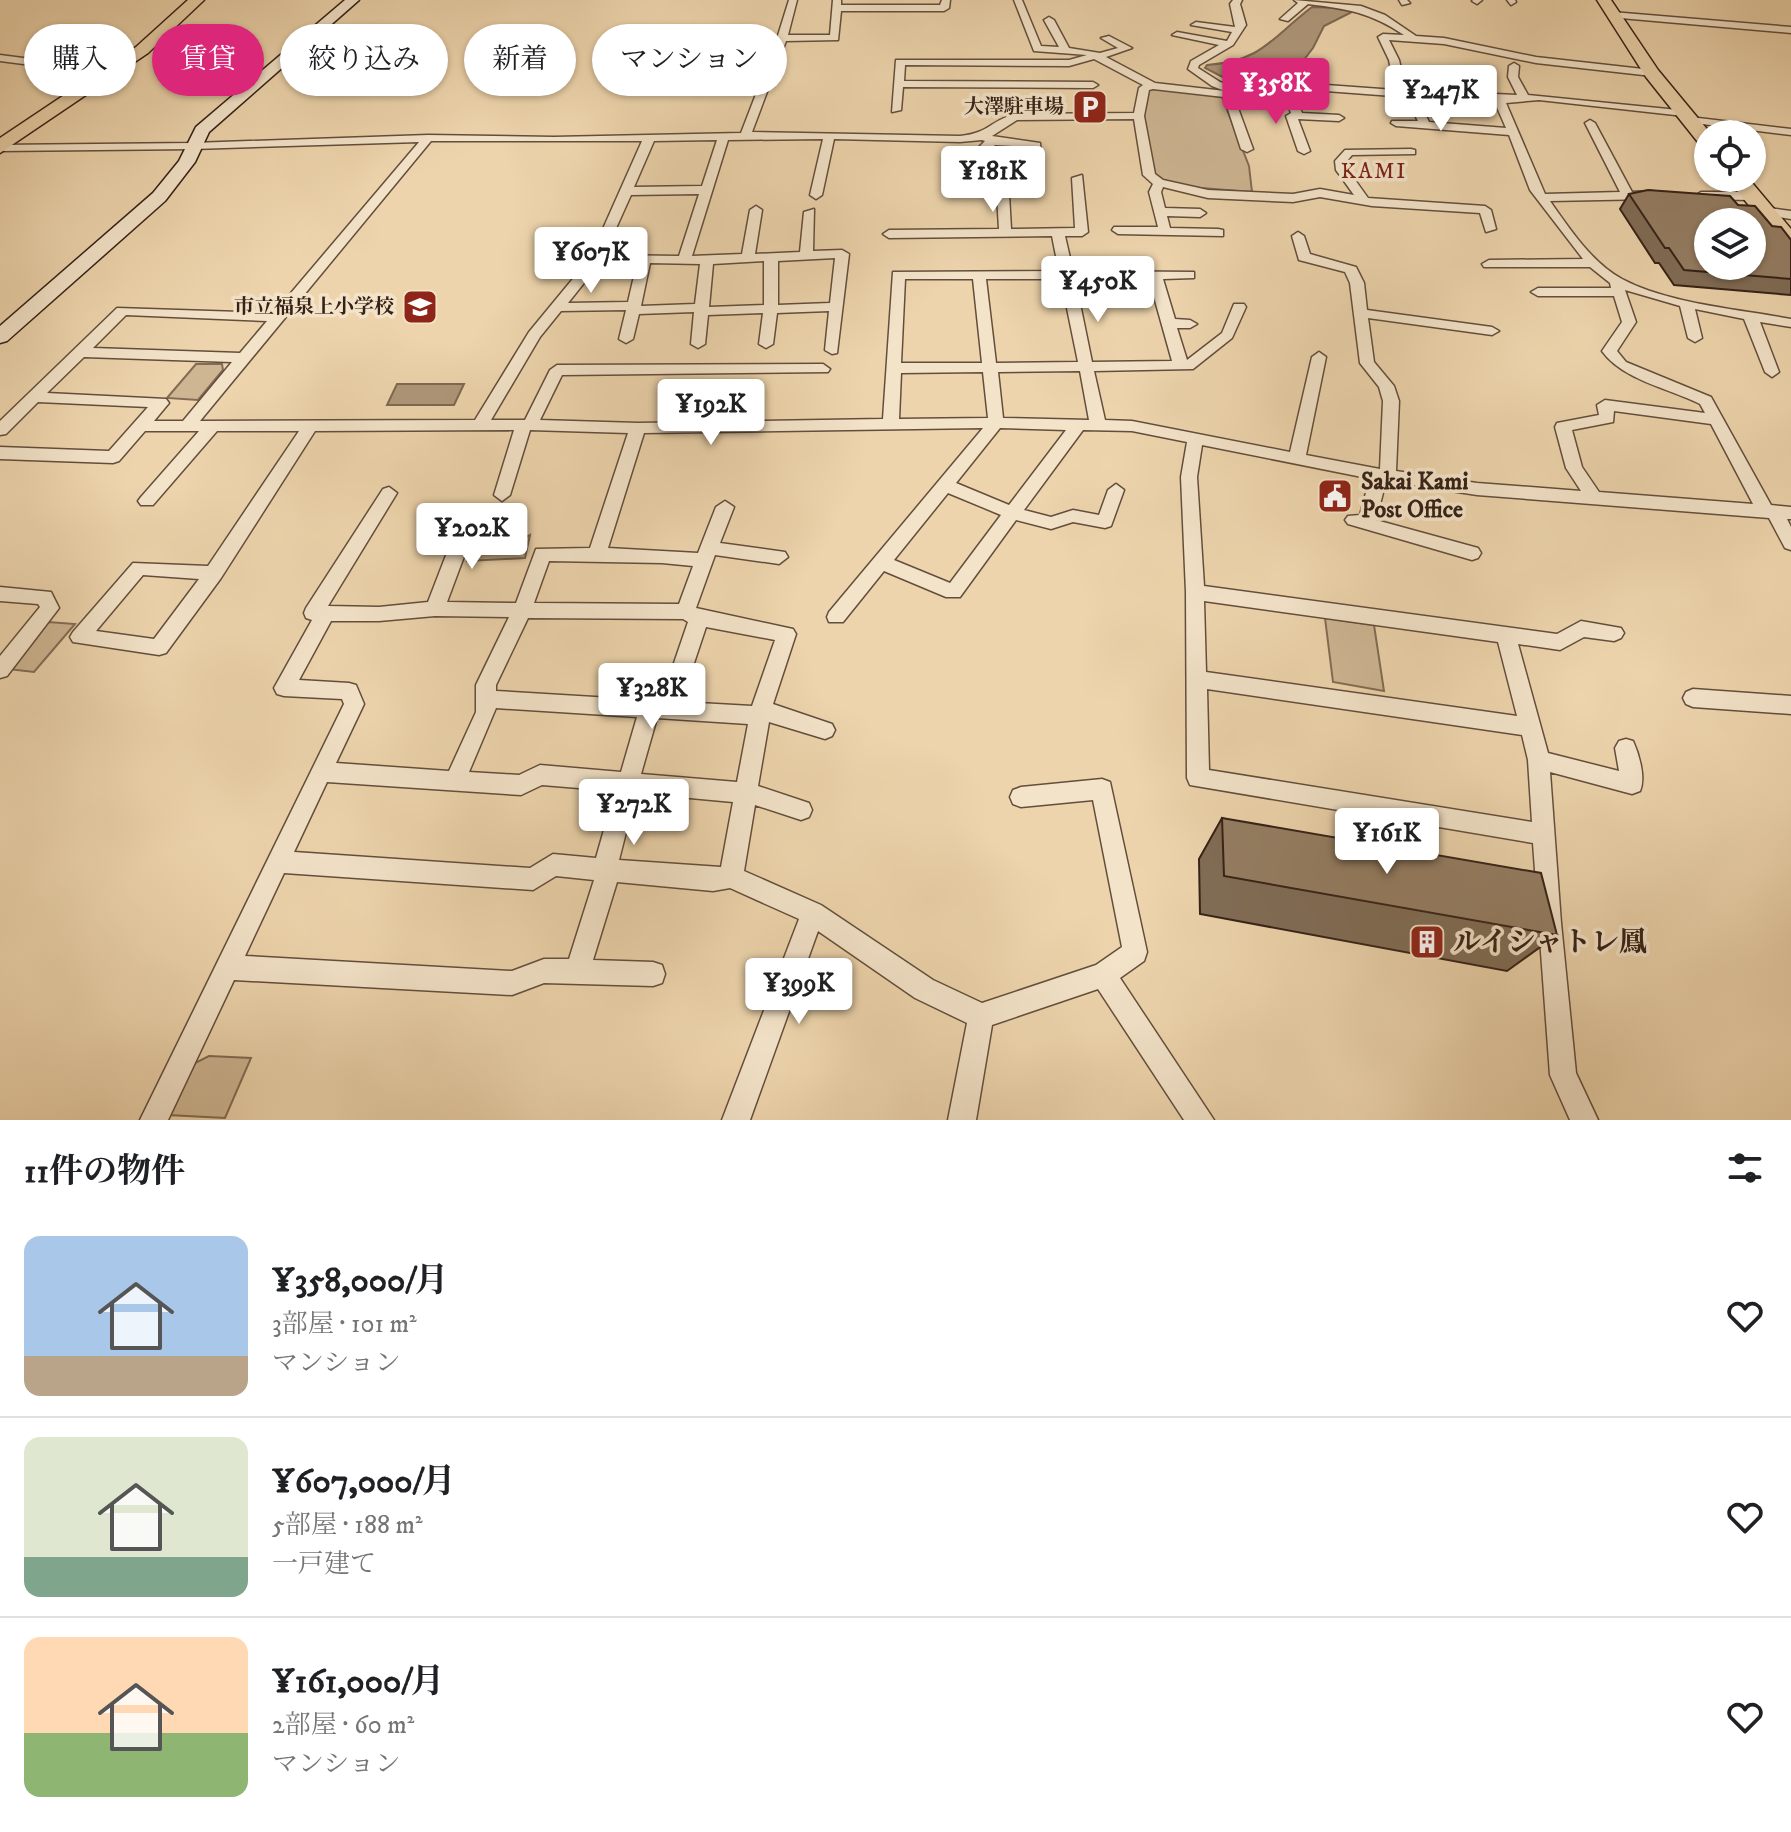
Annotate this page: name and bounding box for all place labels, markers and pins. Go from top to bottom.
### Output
pin: ¥358K [1220,58,1332,126]
pin: ¥247K [1385,65,1497,133]
parking icon: 大澤駐車場 [1071,88,1109,126]
place label: 大澤駐車場 [964,95,1064,120]
pin: ¥181K [937,146,1049,214]
pin: ¥607K [535,227,647,295]
pin: ¥450K [1042,256,1154,324]
school or university icon: 市立福泉上小学校 [401,288,439,326]
place label: 市立福泉上小学校 [234,295,394,320]
pin: ¥192K [655,379,767,447]
place label: Sakai Kami Post Office [1361,467,1468,525]
public building icon: Sakai Kami Post Office [1316,477,1354,515]
pin: ¥202K [416,503,528,571]
pin: ¥328K [596,663,708,731]
pin: ¥272K [578,779,690,847]
pin: ¥161K [1331,808,1443,876]
building icon: ルイシャトレ鳳 [1408,923,1446,961]
place label: ルイシャトレ鳳 [1453,925,1647,960]
pin: ¥399K [743,958,855,1026]

